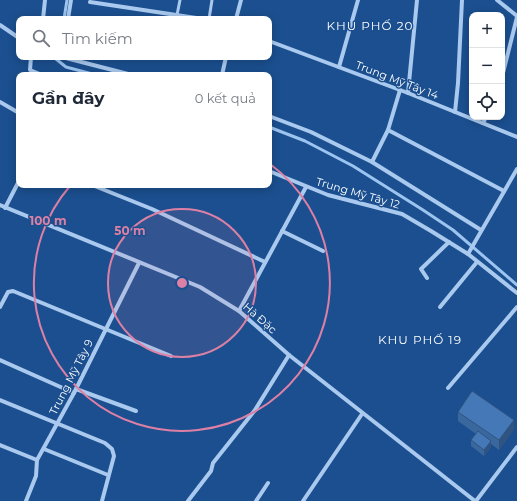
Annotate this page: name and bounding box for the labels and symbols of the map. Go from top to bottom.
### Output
district label: KHU PHỐ 20 [326,18,414,33]
street label: Trung Mỹ Tây 14 [354,58,441,102]
street label: Trung Mỹ Tây 12 [314,174,402,212]
text: 100 m [30,213,66,228]
text: 50 m [114,223,146,238]
centre of rings [175,276,189,290]
street label: Hà Đặc [240,300,280,336]
district label: KHU PHỐ 19 [378,332,462,347]
street label: Trung Mỹ Tây 9 [46,337,96,417]

